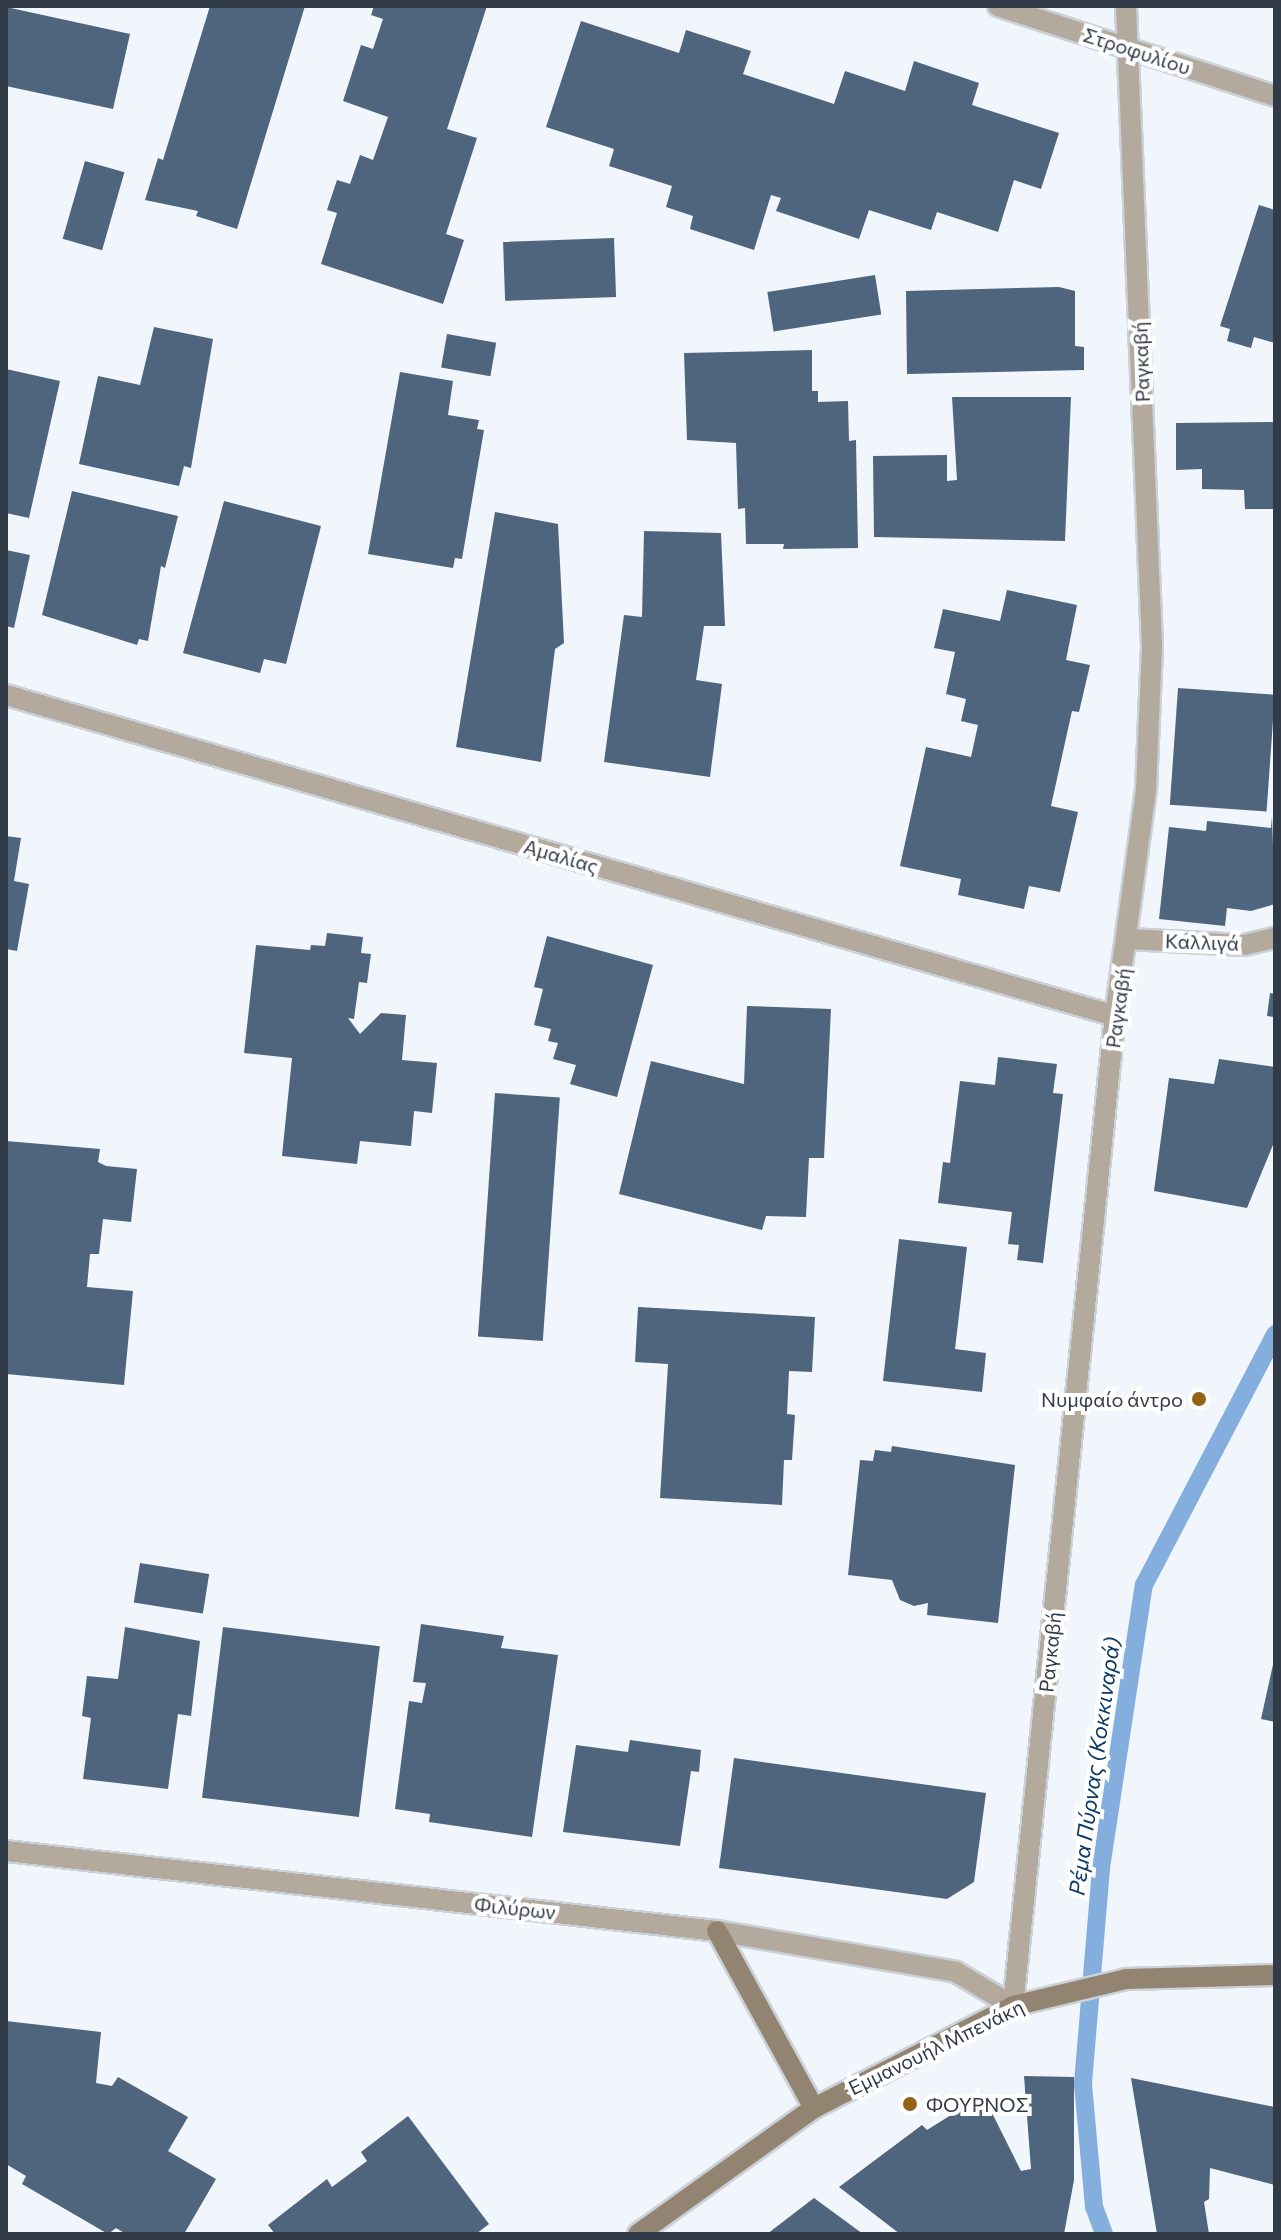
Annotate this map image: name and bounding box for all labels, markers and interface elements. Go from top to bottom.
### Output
street label: Στροφυλίου [1081,22,1193,80]
street label: Ραγκαβή [1128,321,1154,403]
street label: Αμαλίας [521,834,601,878]
street label: Καλλιγά [1165,929,1239,955]
street label: Ραγκαβή [1101,966,1135,1050]
place label: Νυμφαίο άντρο [1041,1387,1183,1411]
marker: Νυμφαίο άντρο [1190,1390,1208,1408]
street label: Ραγκαβή [1034,1611,1066,1693]
water label: Ρέμα Πύρνας (Κοκκιναρά) [1063,1635,1125,1897]
street label: Φιλύρων [473,1892,557,1924]
street label: Εμμανουήλ Μπενάκη [844,1994,1028,2100]
place label: ΦΟΥΡΝΟΣ [926,2092,1028,2116]
marker: ΦΟΥΡΝΟΣ [901,2095,919,2113]

